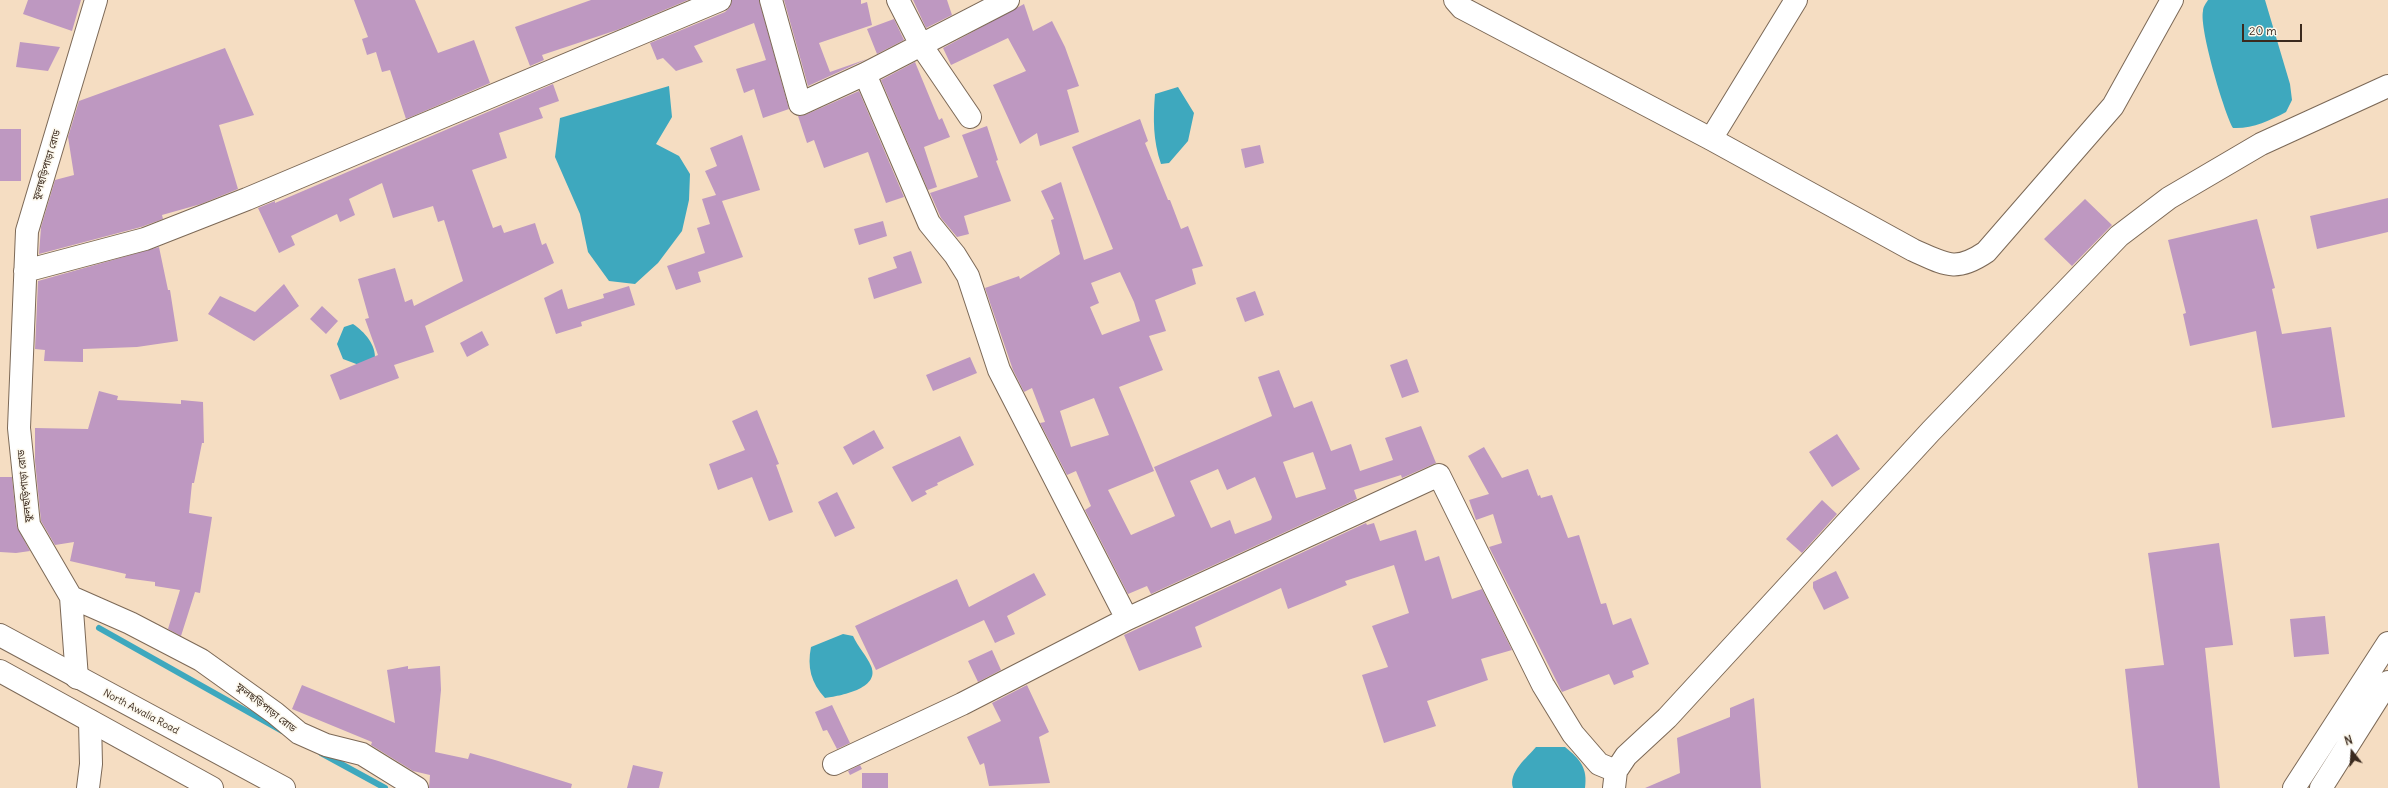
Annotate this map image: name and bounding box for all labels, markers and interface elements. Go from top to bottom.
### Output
scale bar [2244,16,2304,42]
text: 20 m [2249,23,2277,38]
street label: ফুলছড়িপাড়া রোড [31,128,63,202]
street label: ফুলছড়িপাড়া রোড [15,449,35,523]
street label: ফুলছড়িপাড়া রোড [234,681,298,735]
street label: North Awalia Road [101,687,181,737]
north arrow [2332,732,2372,772]
text: N [2343,733,2354,748]

